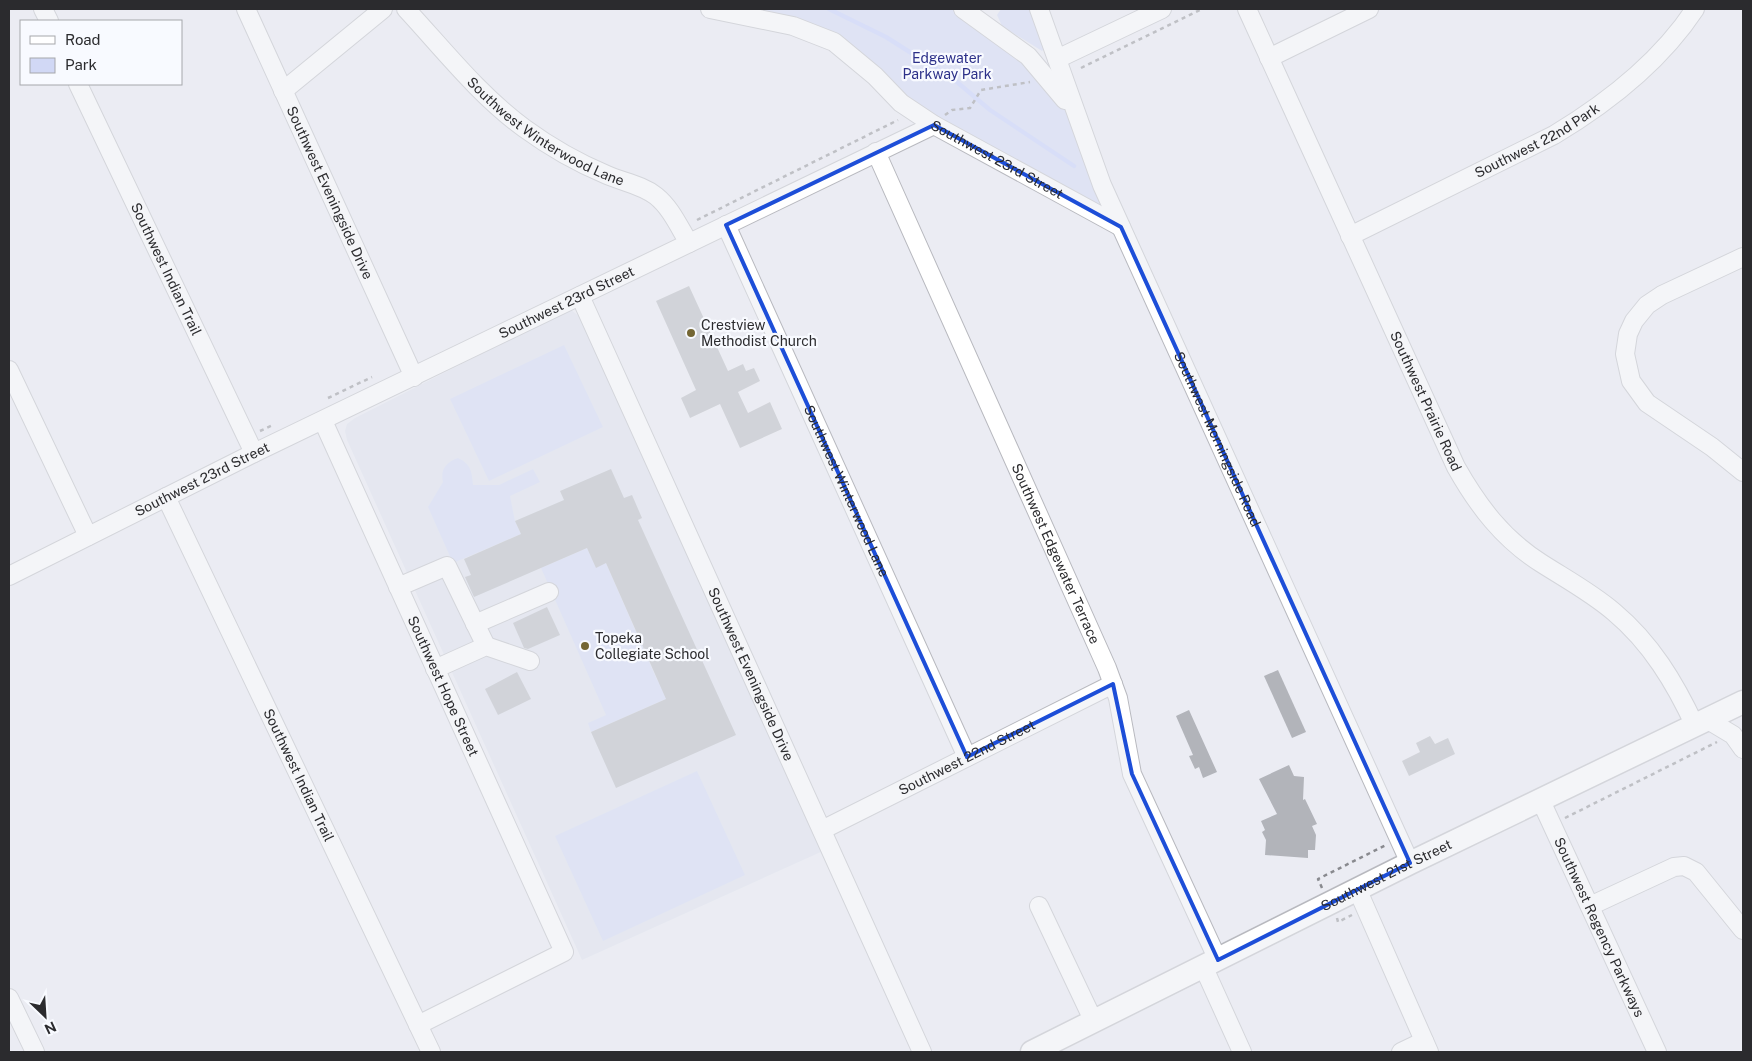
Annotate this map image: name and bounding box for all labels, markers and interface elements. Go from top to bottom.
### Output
legend [20,20,182,85]
text: Road [65,31,101,48]
park label: Edgewater Parkway Park [902,50,992,82]
text: Park [65,56,97,73]
street label: Southwest Winterwood Lane [464,74,626,189]
street label: Southwest 22nd Park [1472,100,1602,181]
street label: Southwest Eveningside Drive [283,104,376,282]
street label: Southwest 23rd Street [928,117,1066,202]
street label: Southwest Indian Trail [128,200,205,338]
street label: Southwest 23rd Street [496,263,637,342]
place label: Crestview Methodist Church [701,317,817,349]
marker: Crestview Methodist Church [685,327,697,339]
street label: Southwest Prairie Road [1387,329,1465,474]
street label: Southwest Morningside Road [1171,349,1264,529]
street label: Southwest Winterwood Lane [801,403,892,579]
street label: Southwest 23rd Street [132,439,272,520]
street label: Southwest Edgewater Terrace [1008,461,1103,646]
street label: Southwest Eveningside Drive [705,585,797,763]
street label: Southwest Hope Street [405,613,482,759]
place label: Topeka Collegiate School [595,630,710,662]
marker: Topeka Collegiate School [579,640,591,652]
street label: Southwest Indian Trail [260,706,337,844]
street label: Southwest 22nd Street [896,716,1038,798]
street label: Southwest Regency Parkways [1551,835,1648,1020]
street label: Southwest 21st Street [1318,836,1454,914]
north arrow [20,991,70,1041]
text: N [42,1018,59,1037]

